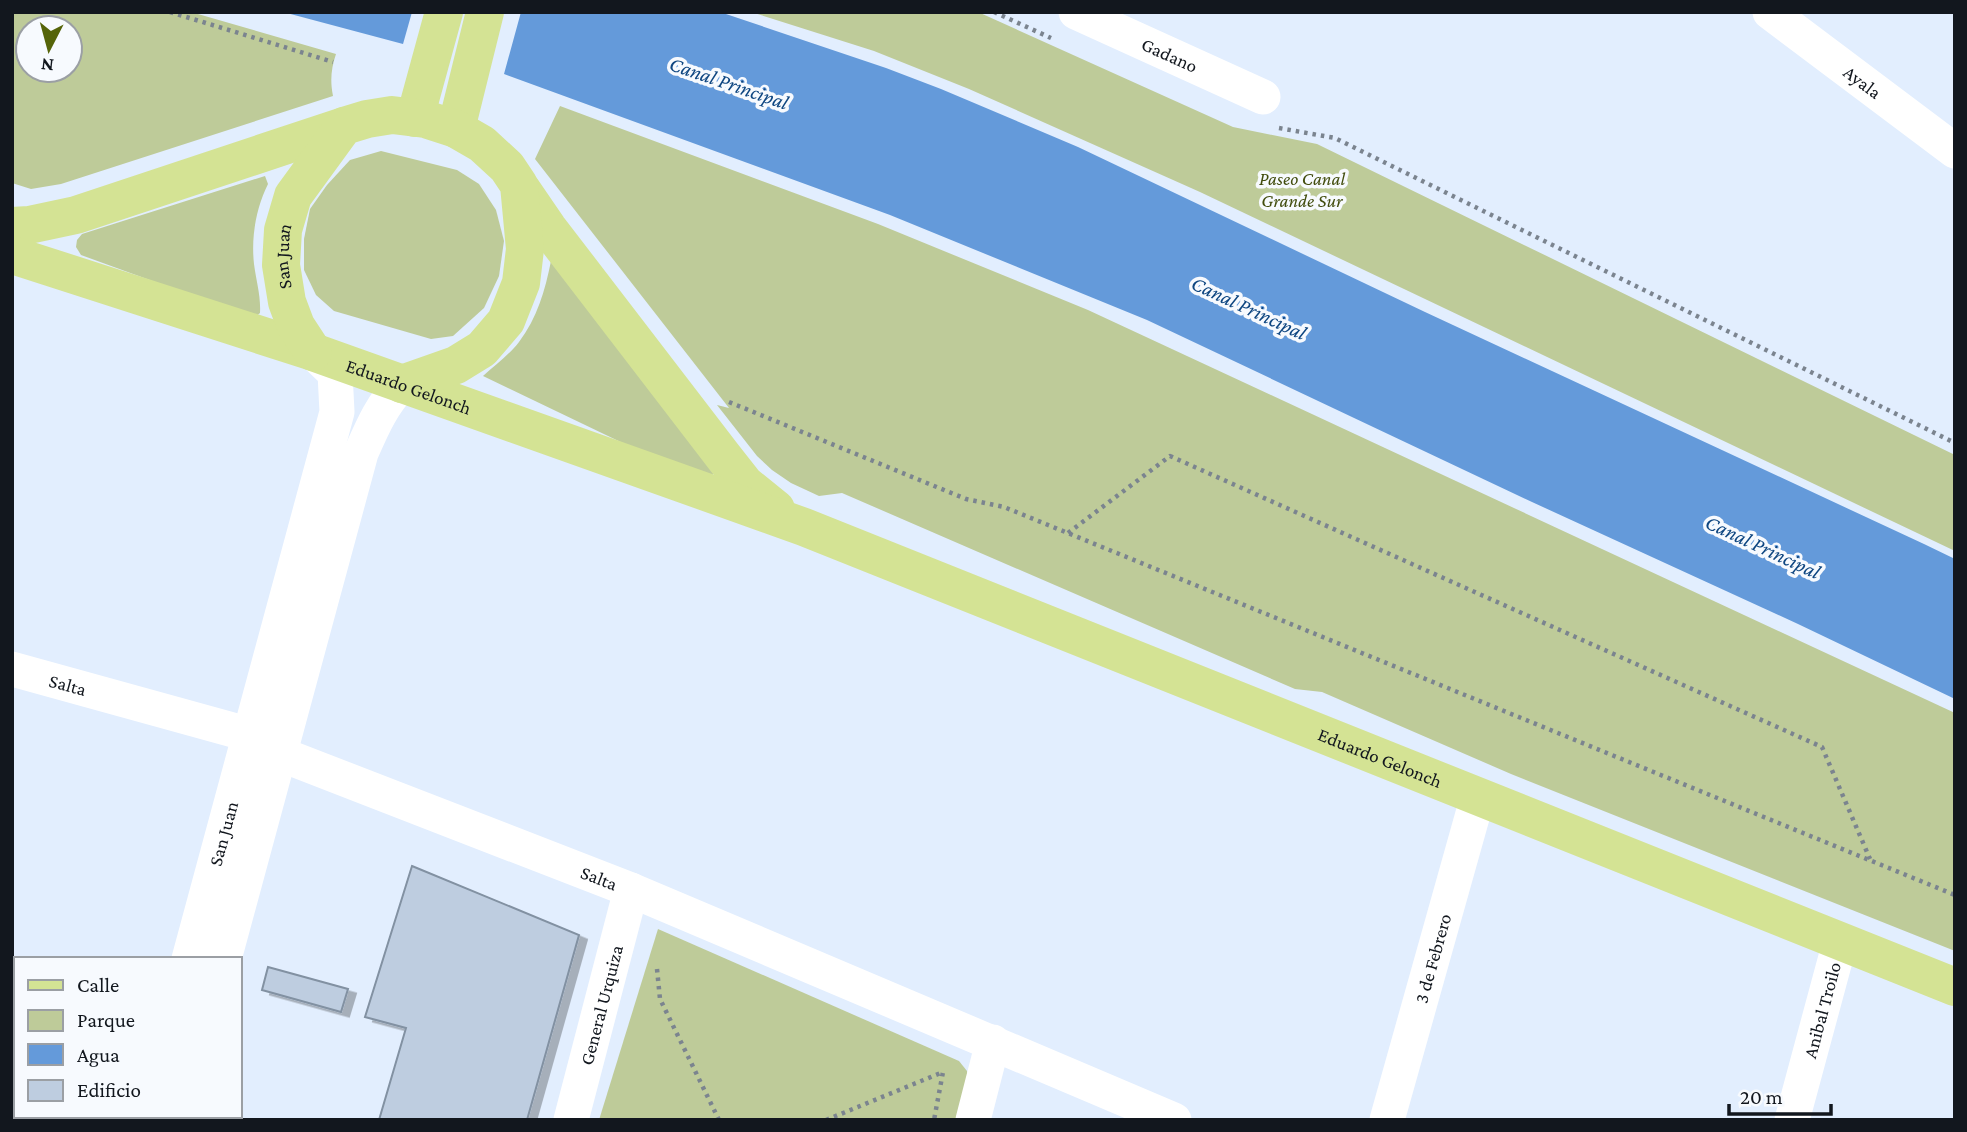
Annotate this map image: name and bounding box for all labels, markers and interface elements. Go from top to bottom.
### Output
north arrow [14,14,84,84]
street label: Gadano [1138,33,1201,76]
water label: Canal Principal [666,51,792,115]
text: N [40,54,55,77]
street label: Ayala [1840,61,1886,103]
park label: Paseo Canal Grande Sur [1259,168,1345,211]
street label: San Juan [270,220,295,291]
water label: Canal Principal [1188,271,1311,345]
street label: Eduardo Gelonch [343,354,474,418]
water label: Canal Principal [1702,510,1825,584]
street label: Salta [47,669,89,700]
street label: Eduardo Gelonch [1315,723,1445,791]
street label: San Juan [204,799,242,868]
street label: Salta [578,861,621,894]
street label: 3 de Febrero [1410,911,1455,1005]
street label: General Urquiza [575,942,627,1067]
legend [14,957,242,1118]
street label: Anibal Troilo [1799,960,1845,1060]
text: Calle [77,973,119,997]
text: Parque [77,1008,135,1032]
text: Agua [77,1043,120,1067]
scale bar [1729,1072,1830,1116]
text: Edificio [77,1078,141,1102]
text: 20 m [1740,1085,1783,1109]

